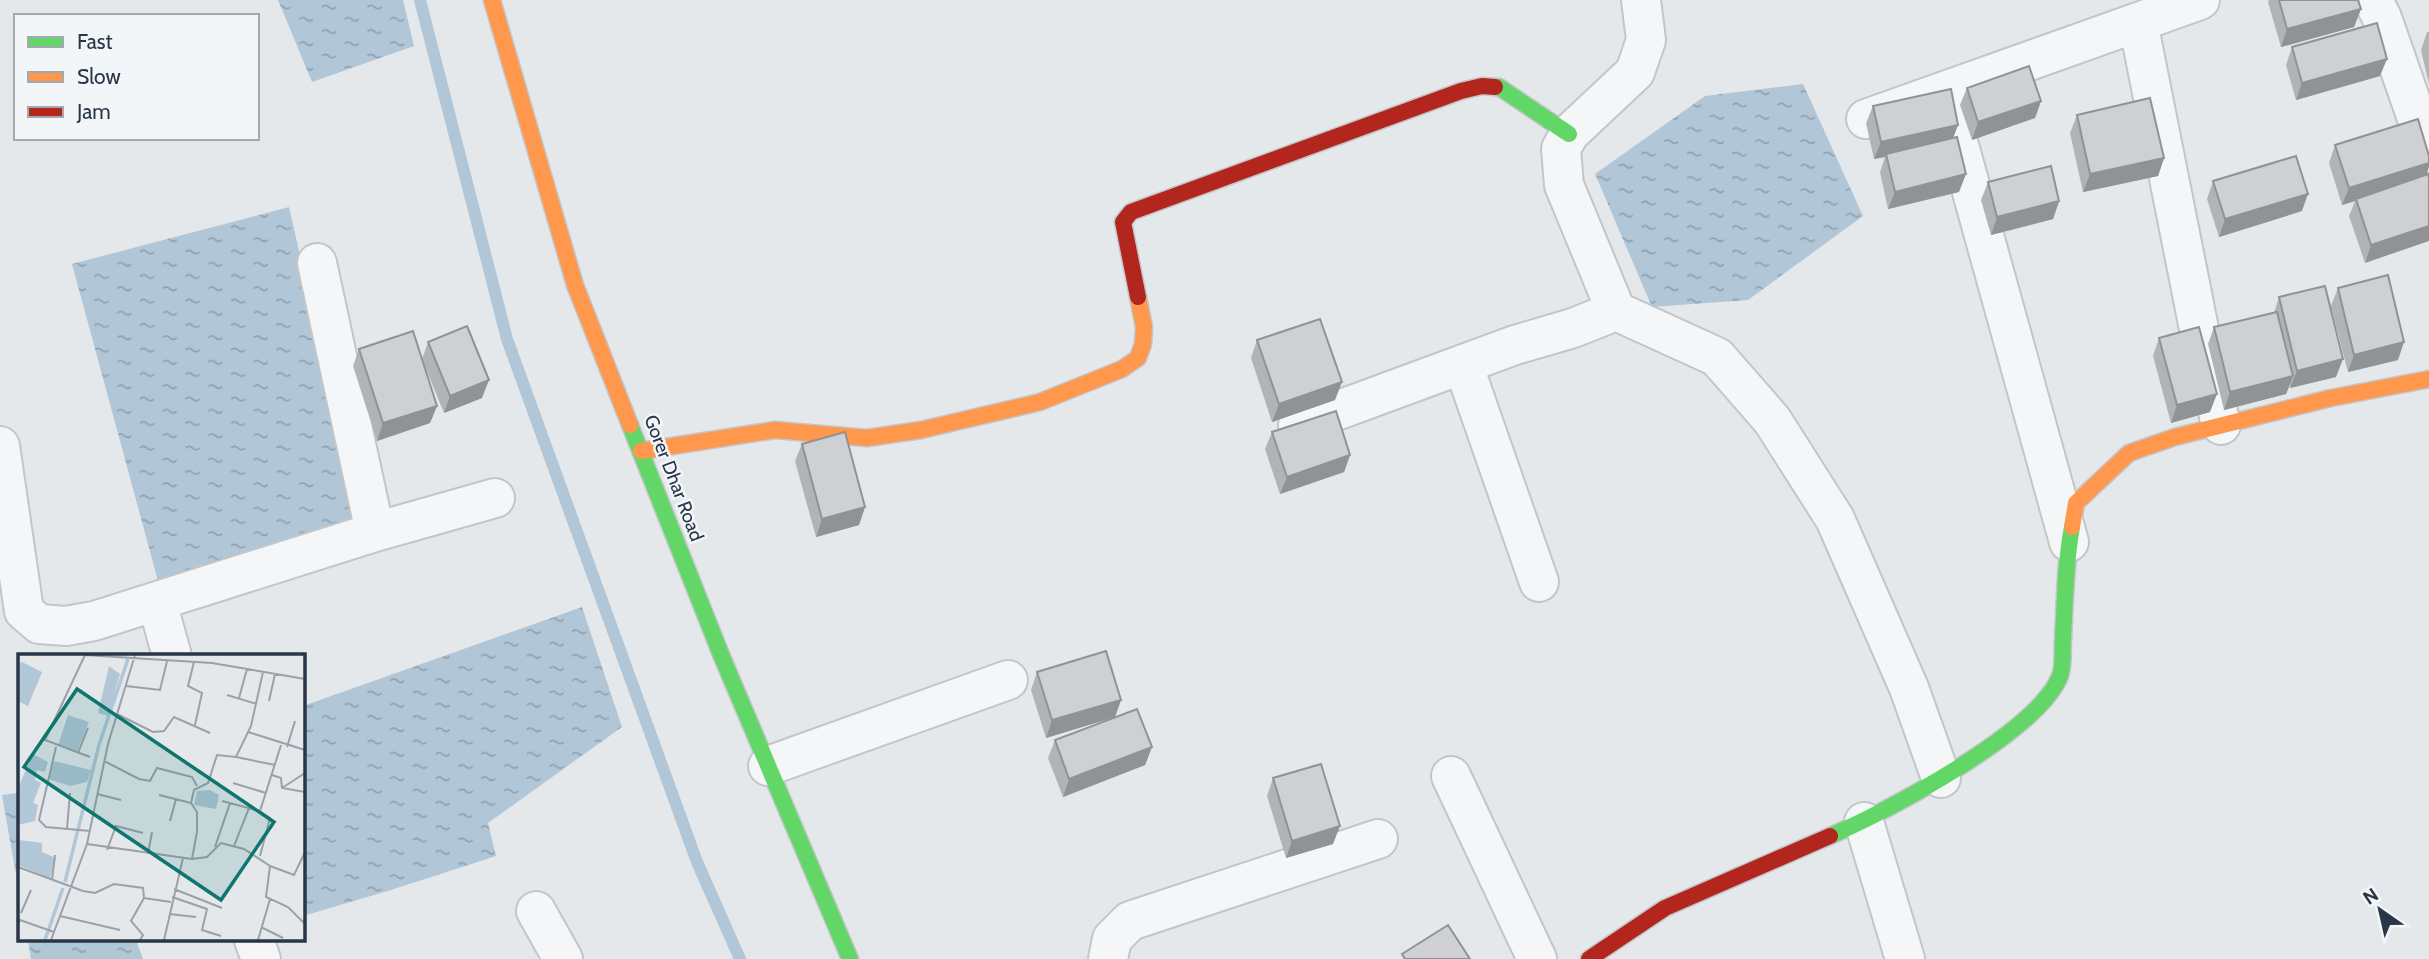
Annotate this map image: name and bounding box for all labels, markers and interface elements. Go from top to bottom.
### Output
legend [14,14,259,140]
text: Fast [77,29,113,54]
text: Slow [77,64,121,89]
text: Jam [76,99,111,124]
street label: Gorer Dhar Road [639,412,709,544]
inset map [18,654,304,942]
north arrow [2345,875,2415,945]
text: N [2359,883,2383,910]

